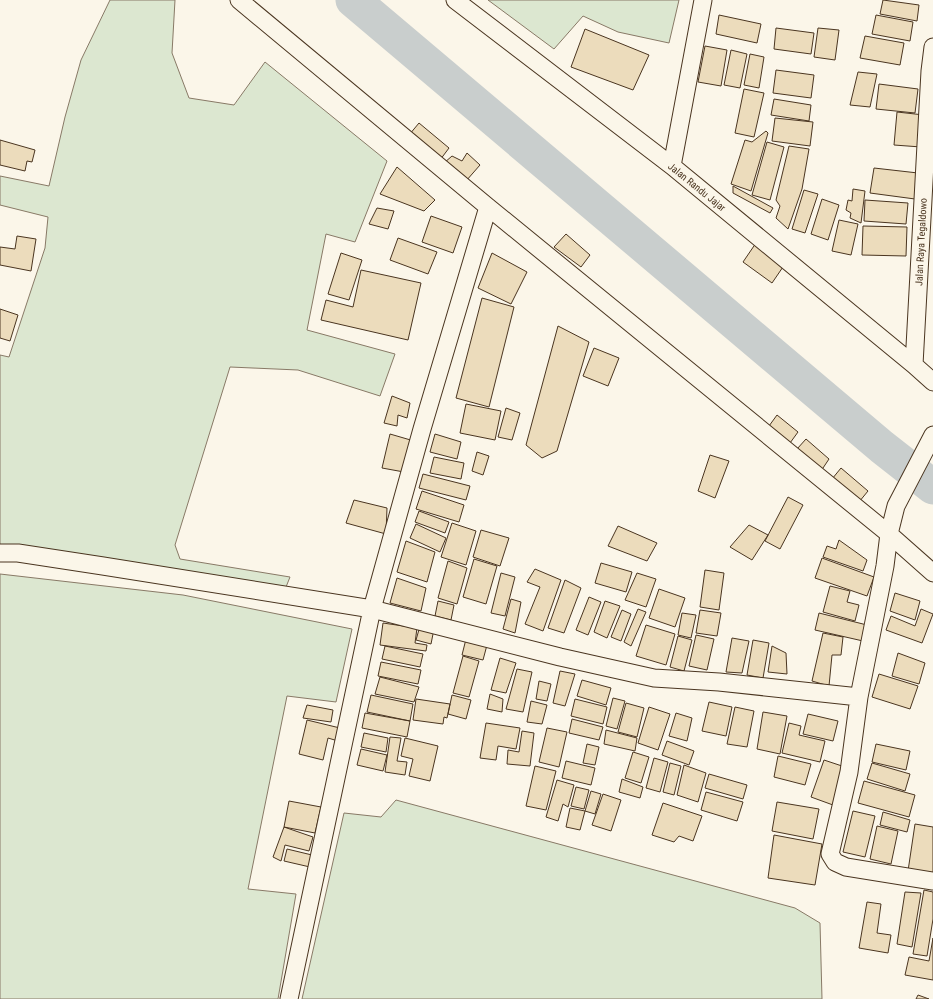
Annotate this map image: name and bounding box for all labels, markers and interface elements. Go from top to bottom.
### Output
street label: Jalan Randu Jajar [666,161,728,213]
street label: Jalan Raya Tegaldowo [913,198,929,286]

